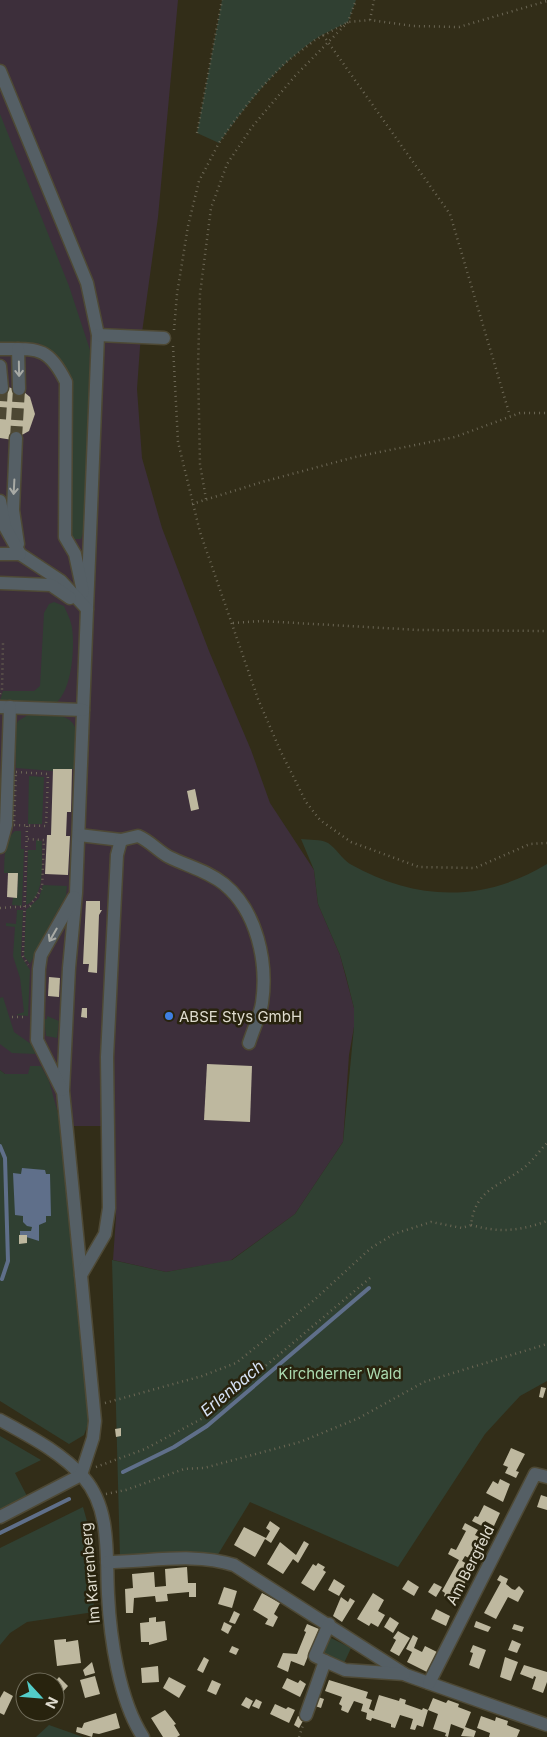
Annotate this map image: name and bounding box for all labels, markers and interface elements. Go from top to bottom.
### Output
one-way arrow [14,360,24,377]
one-way arrow [9,479,18,495]
one-way arrow [47,928,57,942]
place label: ABSE Stys GmbH [179,1007,302,1026]
marker: ABSE Stys GmbH [163,1010,175,1022]
water label: Erlenbach [196,1356,268,1420]
park label: Kirchderner Wald [278,1364,402,1383]
street label: Im Karrenberg [76,1522,104,1624]
street label: Am Bergfeld [442,1522,498,1608]
north arrow [15,1672,65,1722]
text: N [42,1694,62,1711]

